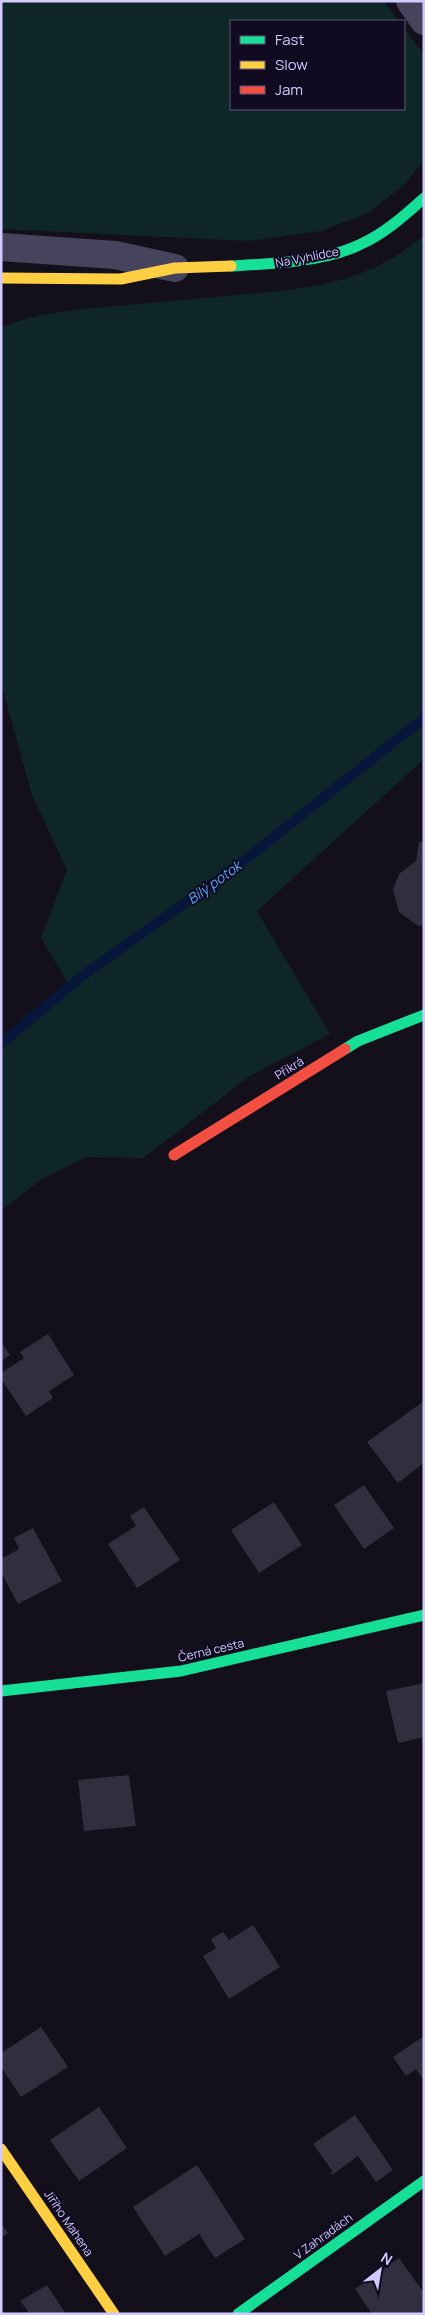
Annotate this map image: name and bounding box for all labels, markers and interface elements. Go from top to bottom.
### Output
legend [230,20,405,110]
text: Fast [275,29,304,50]
text: Slow [275,54,308,75]
text: Jam [275,79,303,100]
street label: Na Vyhlídce [274,243,340,271]
water label: Bílý potok [183,855,246,908]
street label: Příkrá [271,1053,307,1083]
street label: Černá cesta [176,1634,246,1666]
street label: Jiřího Mahena [41,2186,97,2260]
street label: V Zahradách [290,2209,356,2263]
north arrow [355,2245,405,2295]
text: N [378,2248,396,2269]

